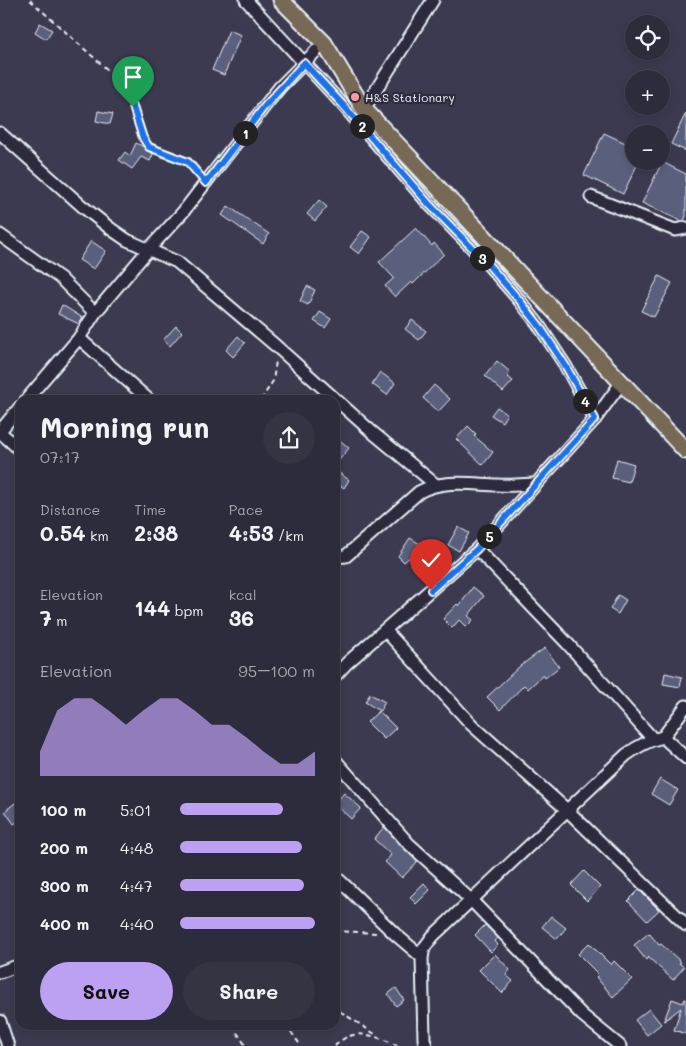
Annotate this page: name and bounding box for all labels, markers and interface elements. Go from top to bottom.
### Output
map controls [625,15,670,170]
button: locate [625,15,670,60]
pin [112,56,154,107]
icon: arrive [119,63,147,91]
button: + [625,70,670,115]
place label: H&S Stationary [365,89,455,105]
marker: H&S Stationary [349,91,361,103]
pin: 2 [350,114,374,138]
text: 2 [359,117,366,136]
pin: 1 [232,120,258,146]
text: 1 [242,124,249,143]
button: − [625,125,670,170]
pin: 3 [470,246,494,270]
text: 3 [478,249,487,268]
pin: 4 [572,388,598,414]
text: 4 [581,392,590,411]
text: Morning run [40,409,209,445]
button: share [263,412,315,464]
text: 07:17 [40,446,80,467]
text: Distance [40,500,100,519]
text: Time [134,500,166,519]
text: Pace [229,500,263,519]
text: 0.54 [40,519,86,546]
text: 2:38 [134,519,178,546]
text: 4:53 [229,519,274,546]
pin: 5 [476,524,502,548]
text: km [86,526,109,545]
text: /km [274,526,304,545]
text: 5 [485,527,494,546]
pin [410,539,452,590]
icon: check [417,546,445,574]
text: Elevation [40,585,103,604]
text: kcal [229,585,257,604]
text: 144 [134,594,170,621]
text: bpm [170,601,203,620]
text: 7 [40,604,52,631]
text: 36 [229,604,254,631]
text: m [52,611,67,630]
text: Elevation [40,660,112,681]
text: 95–100 m [238,660,315,681]
text: 100 m [40,799,86,820]
text: 5:01 [120,799,151,820]
text: 200 m [40,837,88,858]
text: 4:48 [120,837,153,858]
text: 300 m [40,875,89,896]
text: 4:47 [120,875,153,896]
text: 400 m [40,913,89,934]
text: 4:40 [120,913,154,934]
button: Save [40,962,173,1020]
button: Share [183,962,315,1020]

